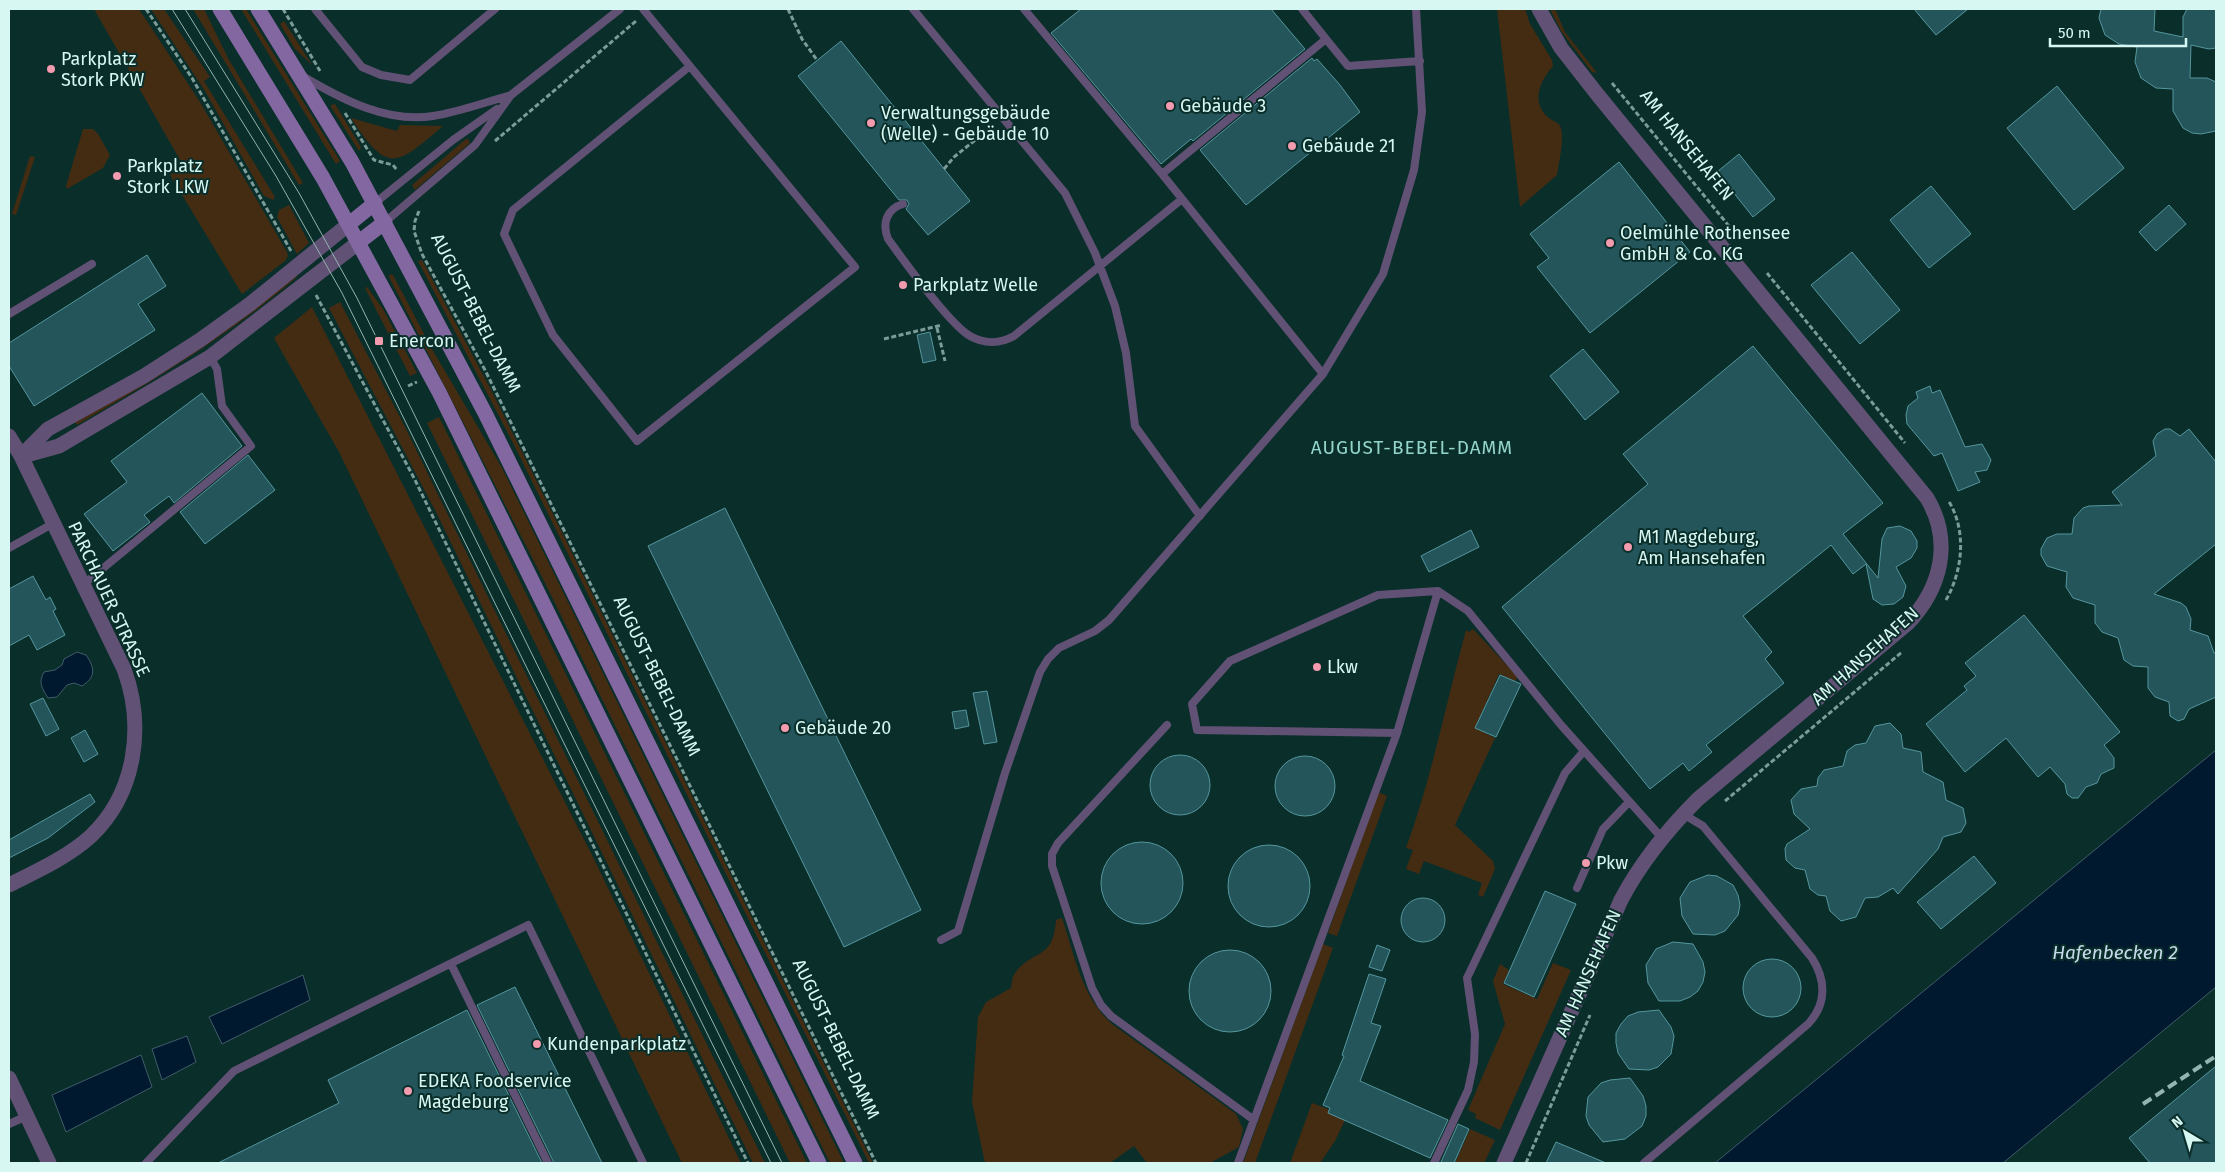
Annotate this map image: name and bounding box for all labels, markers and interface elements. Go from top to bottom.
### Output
scale bar [2050,15,2186,47]
text: 50 m [2058,24,2091,42]
place label: Parkplatz Stork PKW [61,48,145,91]
marker: Parkplatz Stork PKW [45,63,57,75]
street label: AM HANSEHAFEN [1635,85,1739,205]
place label: Gebäude 3 [1180,95,1266,117]
marker: Gebäude 3 [1164,100,1176,112]
place label: Verwaltungsgebäude (Welle) - Gebäude 10 [881,102,1050,145]
marker: Verwaltungsgebäude (Welle) - Gebäude 10 [865,117,877,129]
place label: Gebäude 21 [1302,135,1396,157]
marker: Gebäude 21 [1286,140,1298,152]
place label: Parkplatz Stork LKW [127,155,209,198]
marker: Parkplatz Stork LKW [111,170,123,182]
place label: Oelmühle Rothensee GmbH & Co. KG [1620,222,1790,265]
street label: AUGUST-BEBEL-DAMM [426,230,526,396]
marker: Oelmühle Rothensee GmbH & Co. KG [1604,237,1616,249]
place label: Parkplatz Welle [913,274,1038,296]
marker: Parkplatz Welle [897,279,909,291]
place label: Enercon [389,330,455,352]
marker: Enercon [373,335,385,347]
district label: AUGUST-BEBEL-DAMM [1311,436,1513,459]
street label: PARCHAUER STRASSE [63,518,155,680]
place label: M1 Magdeburg, Am Hansehafen [1638,526,1766,569]
marker: M1 Magdeburg, Am Hansehafen [1622,541,1634,553]
street label: AUGUST-BEBEL-DAMM [609,592,705,760]
street label: AM HANSEHAFEN [1807,602,1923,710]
place label: Lkw [1327,656,1358,678]
marker: Lkw [1311,661,1323,673]
place label: Gebäude 20 [795,717,891,739]
marker: Gebäude 20 [779,722,791,734]
place label: Pkw [1596,852,1628,874]
marker: Pkw [1580,857,1592,869]
street label: AM HANSEHAFEN [1550,906,1626,1040]
water label: Hafenbecken 2 [2052,941,2178,964]
street label: AUGUST-BEBEL-DAMM [788,955,884,1123]
place label: Kundenparkplatz [547,1033,686,1055]
marker: Kundenparkplatz [531,1038,543,1050]
place label: EDEKA Foodservice Magdeburg [418,1070,572,1113]
marker: EDEKA Foodservice Magdeburg [402,1085,414,1097]
north arrow [2160,1107,2210,1157]
text: N [2168,1113,2186,1132]

